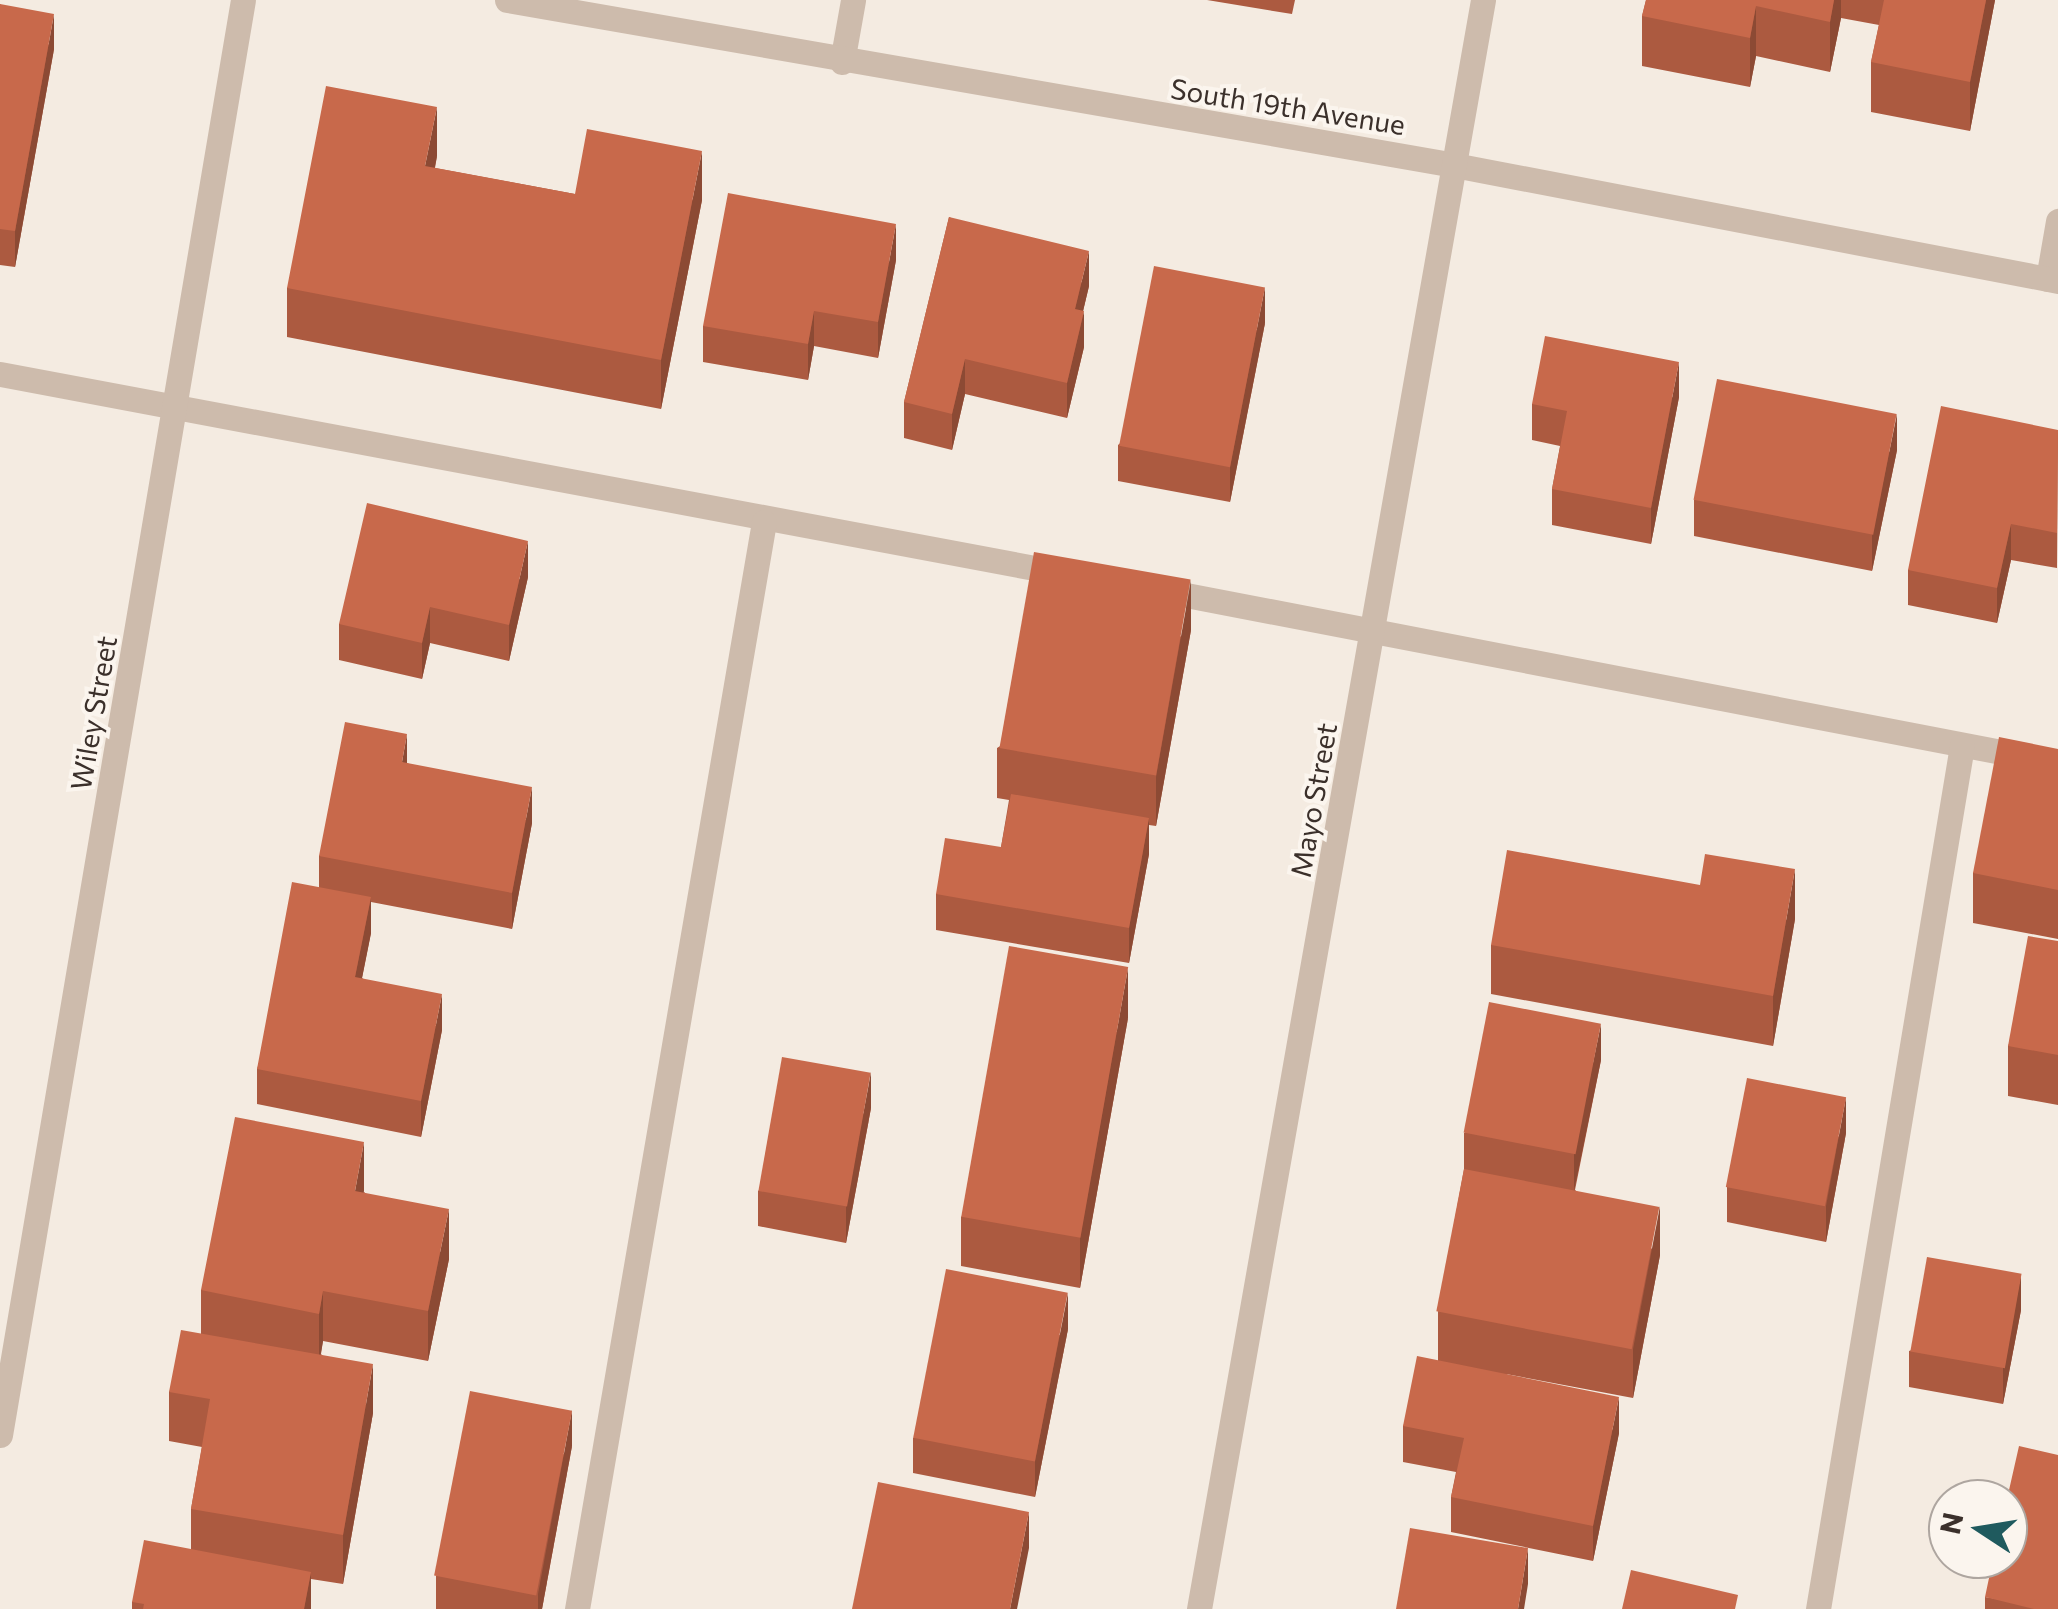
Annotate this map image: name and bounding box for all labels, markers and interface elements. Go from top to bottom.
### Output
street label: South 19th Avenue [1168,71,1408,141]
street label: Wiley Street [63,633,123,793]
street label: Mayo Street [1283,720,1343,880]
north arrow [1928,1479,2028,1579]
text: N [1932,1509,1969,1537]

